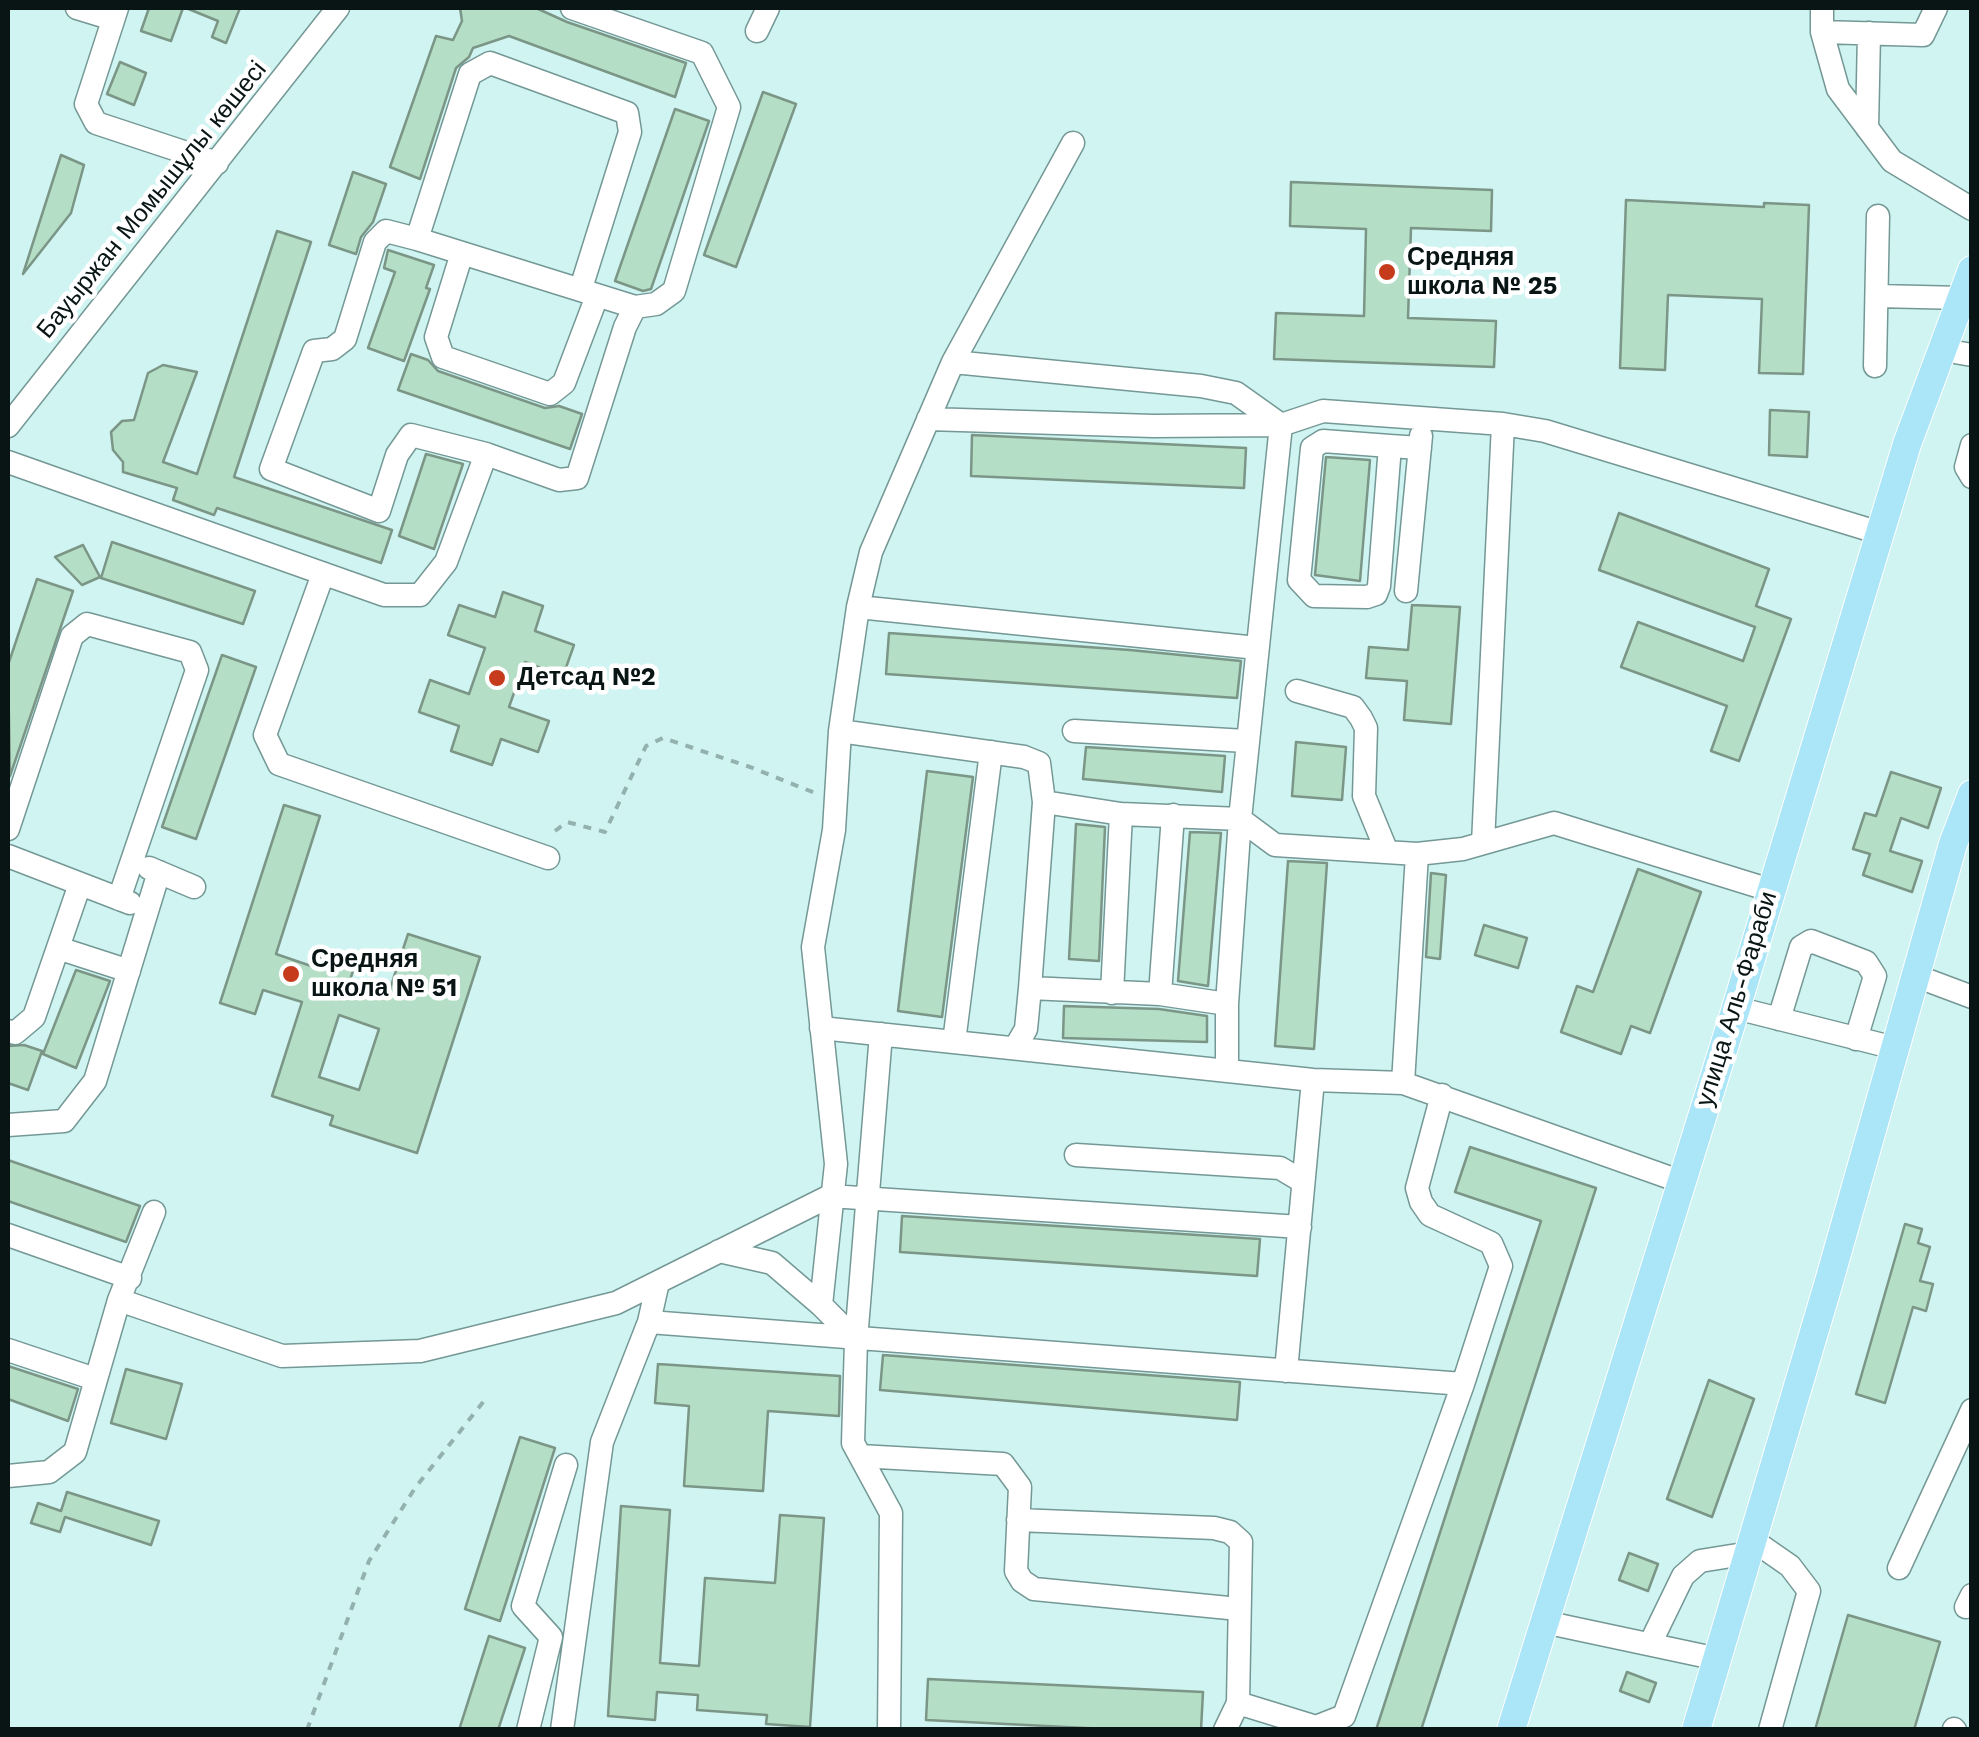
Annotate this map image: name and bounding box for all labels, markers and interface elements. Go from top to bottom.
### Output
street label: Бауыржан Момышұлы көшесі [31,55,273,345]
place label: Средняя школа № 25 [1407,243,1557,302]
marker: Средняя школа № 25 [1376,261,1398,283]
place label: Детсад №2 [517,663,656,693]
marker: Детсад №2 [486,667,508,689]
street label: улица Аль-Фараби [1690,888,1784,1110]
place label: Средняя школа № 51 [311,945,457,1004]
marker: Средняя школа № 51 [280,963,302,985]

